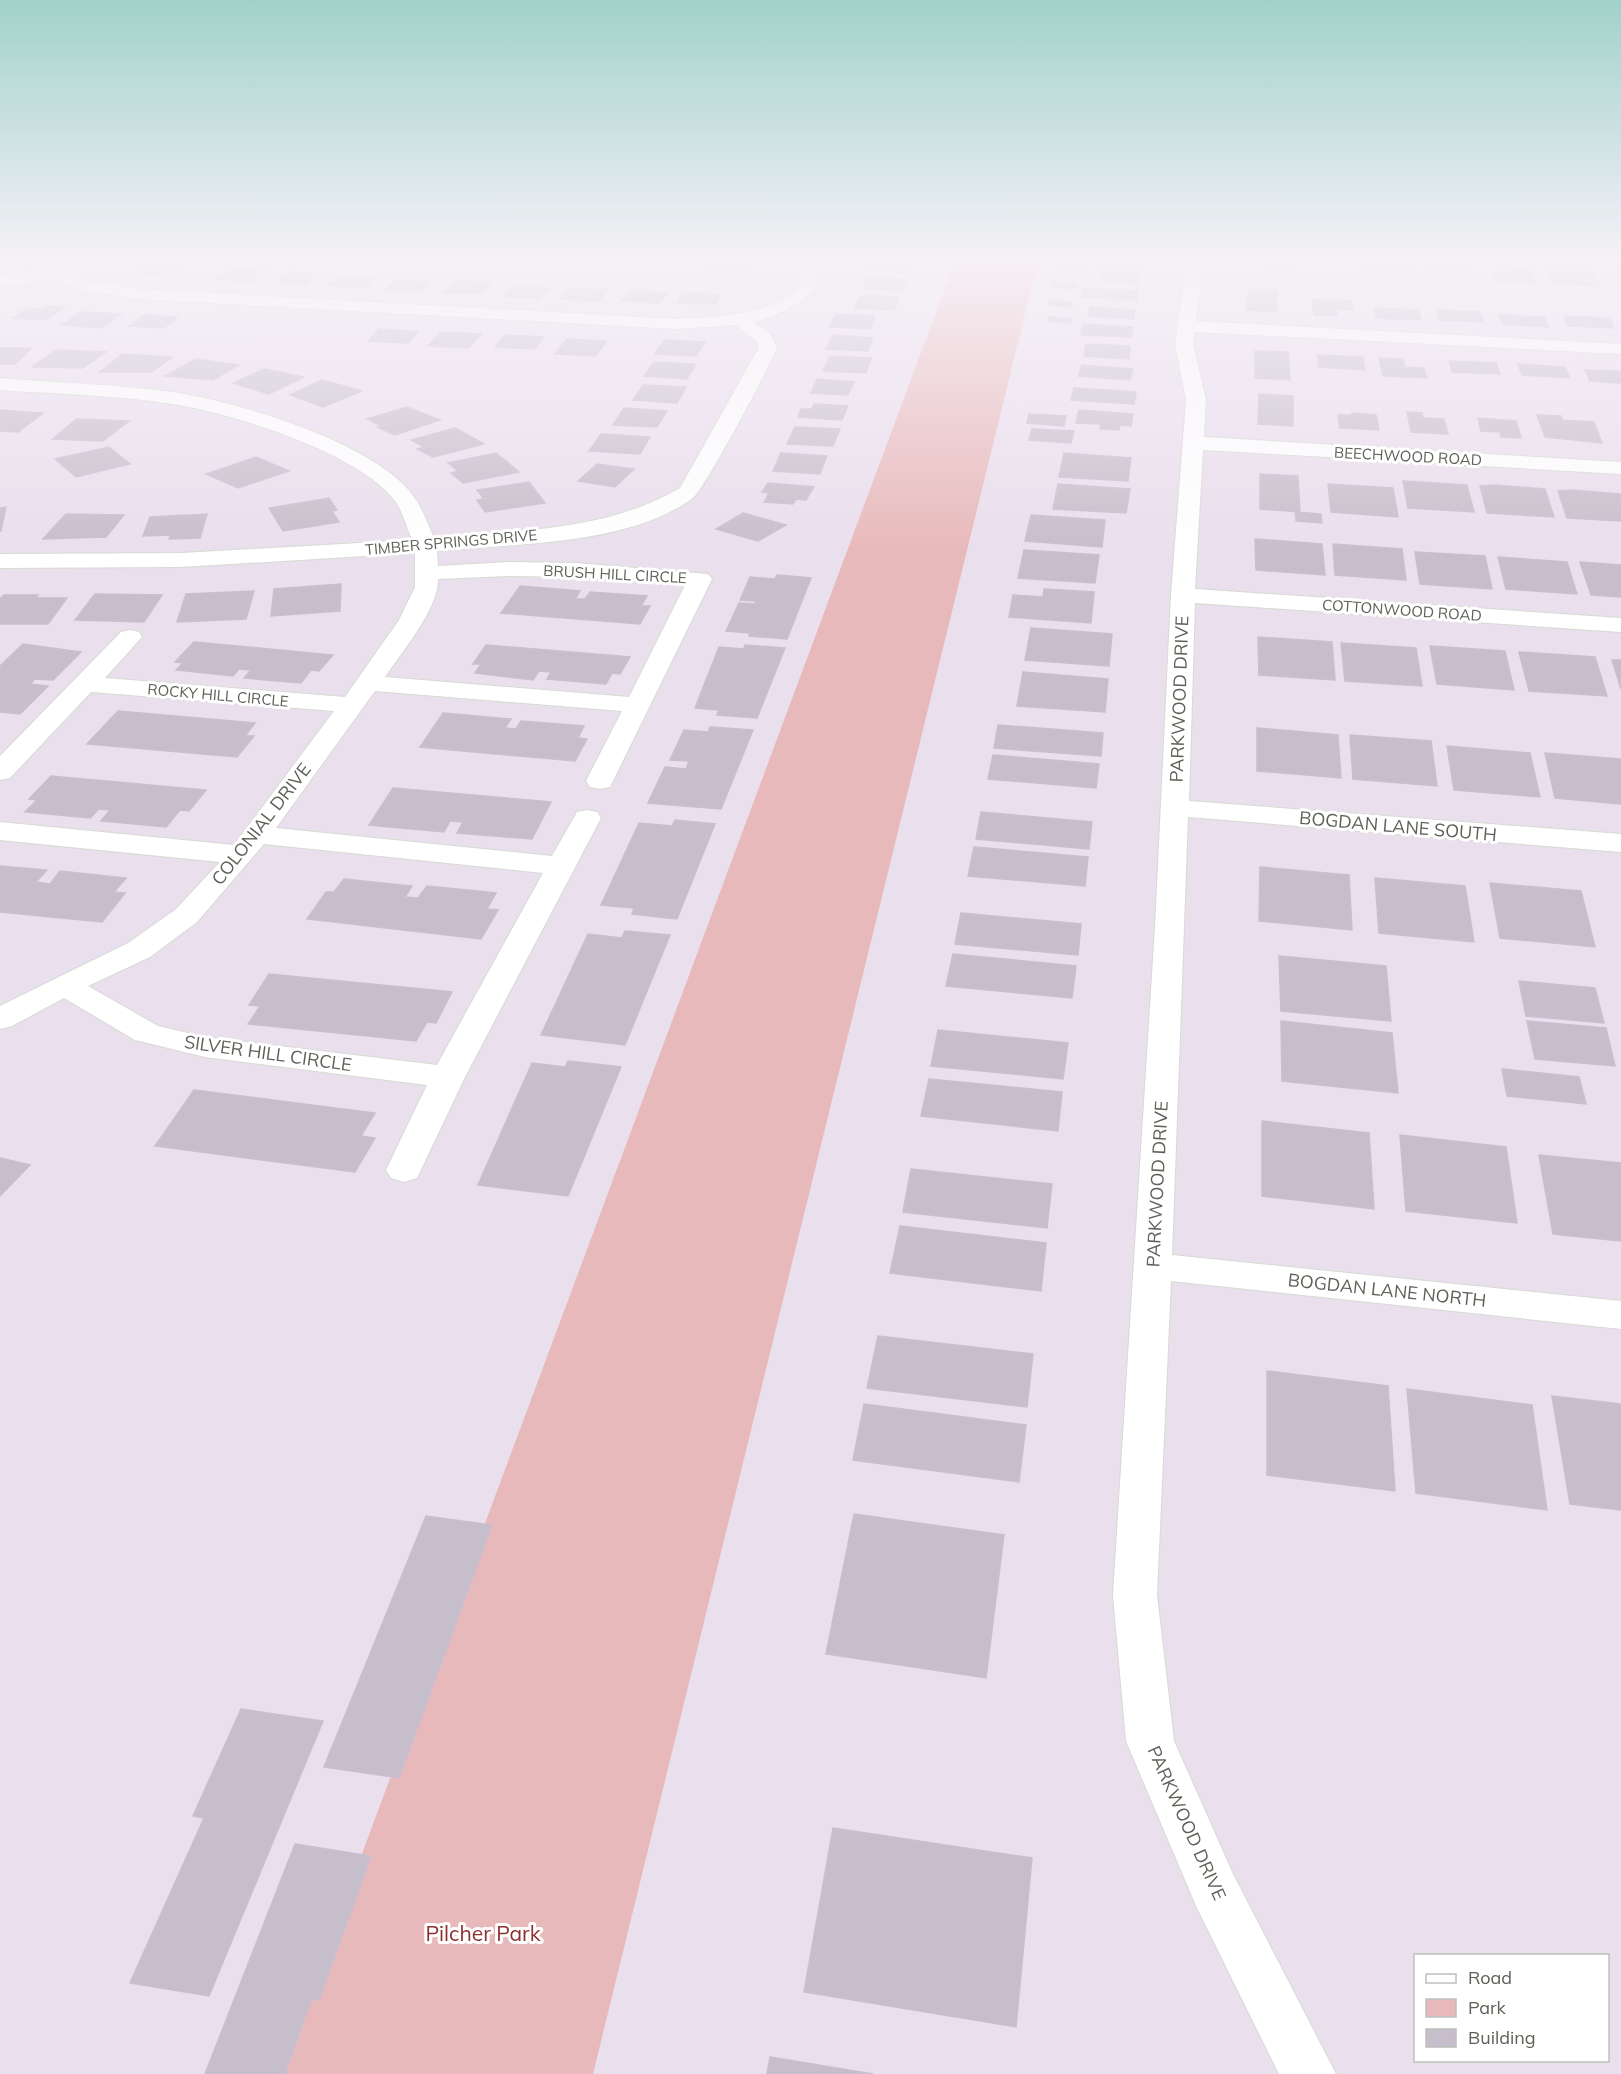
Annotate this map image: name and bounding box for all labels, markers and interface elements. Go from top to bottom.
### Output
street label: BEECHWOOD ROAD [1334,443,1482,469]
street label: TIMBER SPRINGS DRIVE [364,525,538,559]
street label: BRUSH HILL CIRCLE [543,561,687,587]
street label: COTTONWOOD ROAD [1322,595,1482,625]
street label: PARKWOOD DRIVE [1165,615,1193,783]
street label: ROCKY HILL CIRCLE [147,679,290,711]
street label: COLONIAL DRIVE [206,758,316,890]
street label: BOGDAN LANE SOUTH [1298,806,1498,846]
street label: SILVER HILL CIRCLE [183,1030,353,1076]
street label: PARKWOOD DRIVE [1141,1100,1173,1268]
street label: BOGDAN LANE NORTH [1287,1268,1487,1312]
street label: PARKWOOD DRIVE [1143,1742,1231,1904]
park label: Pilcher Park [425,1920,541,1946]
legend [1414,1954,1609,2062]
text: Road [1468,1966,1512,1989]
text: Park [1468,1996,1507,2019]
text: Building [1468,2026,1536,2049]

